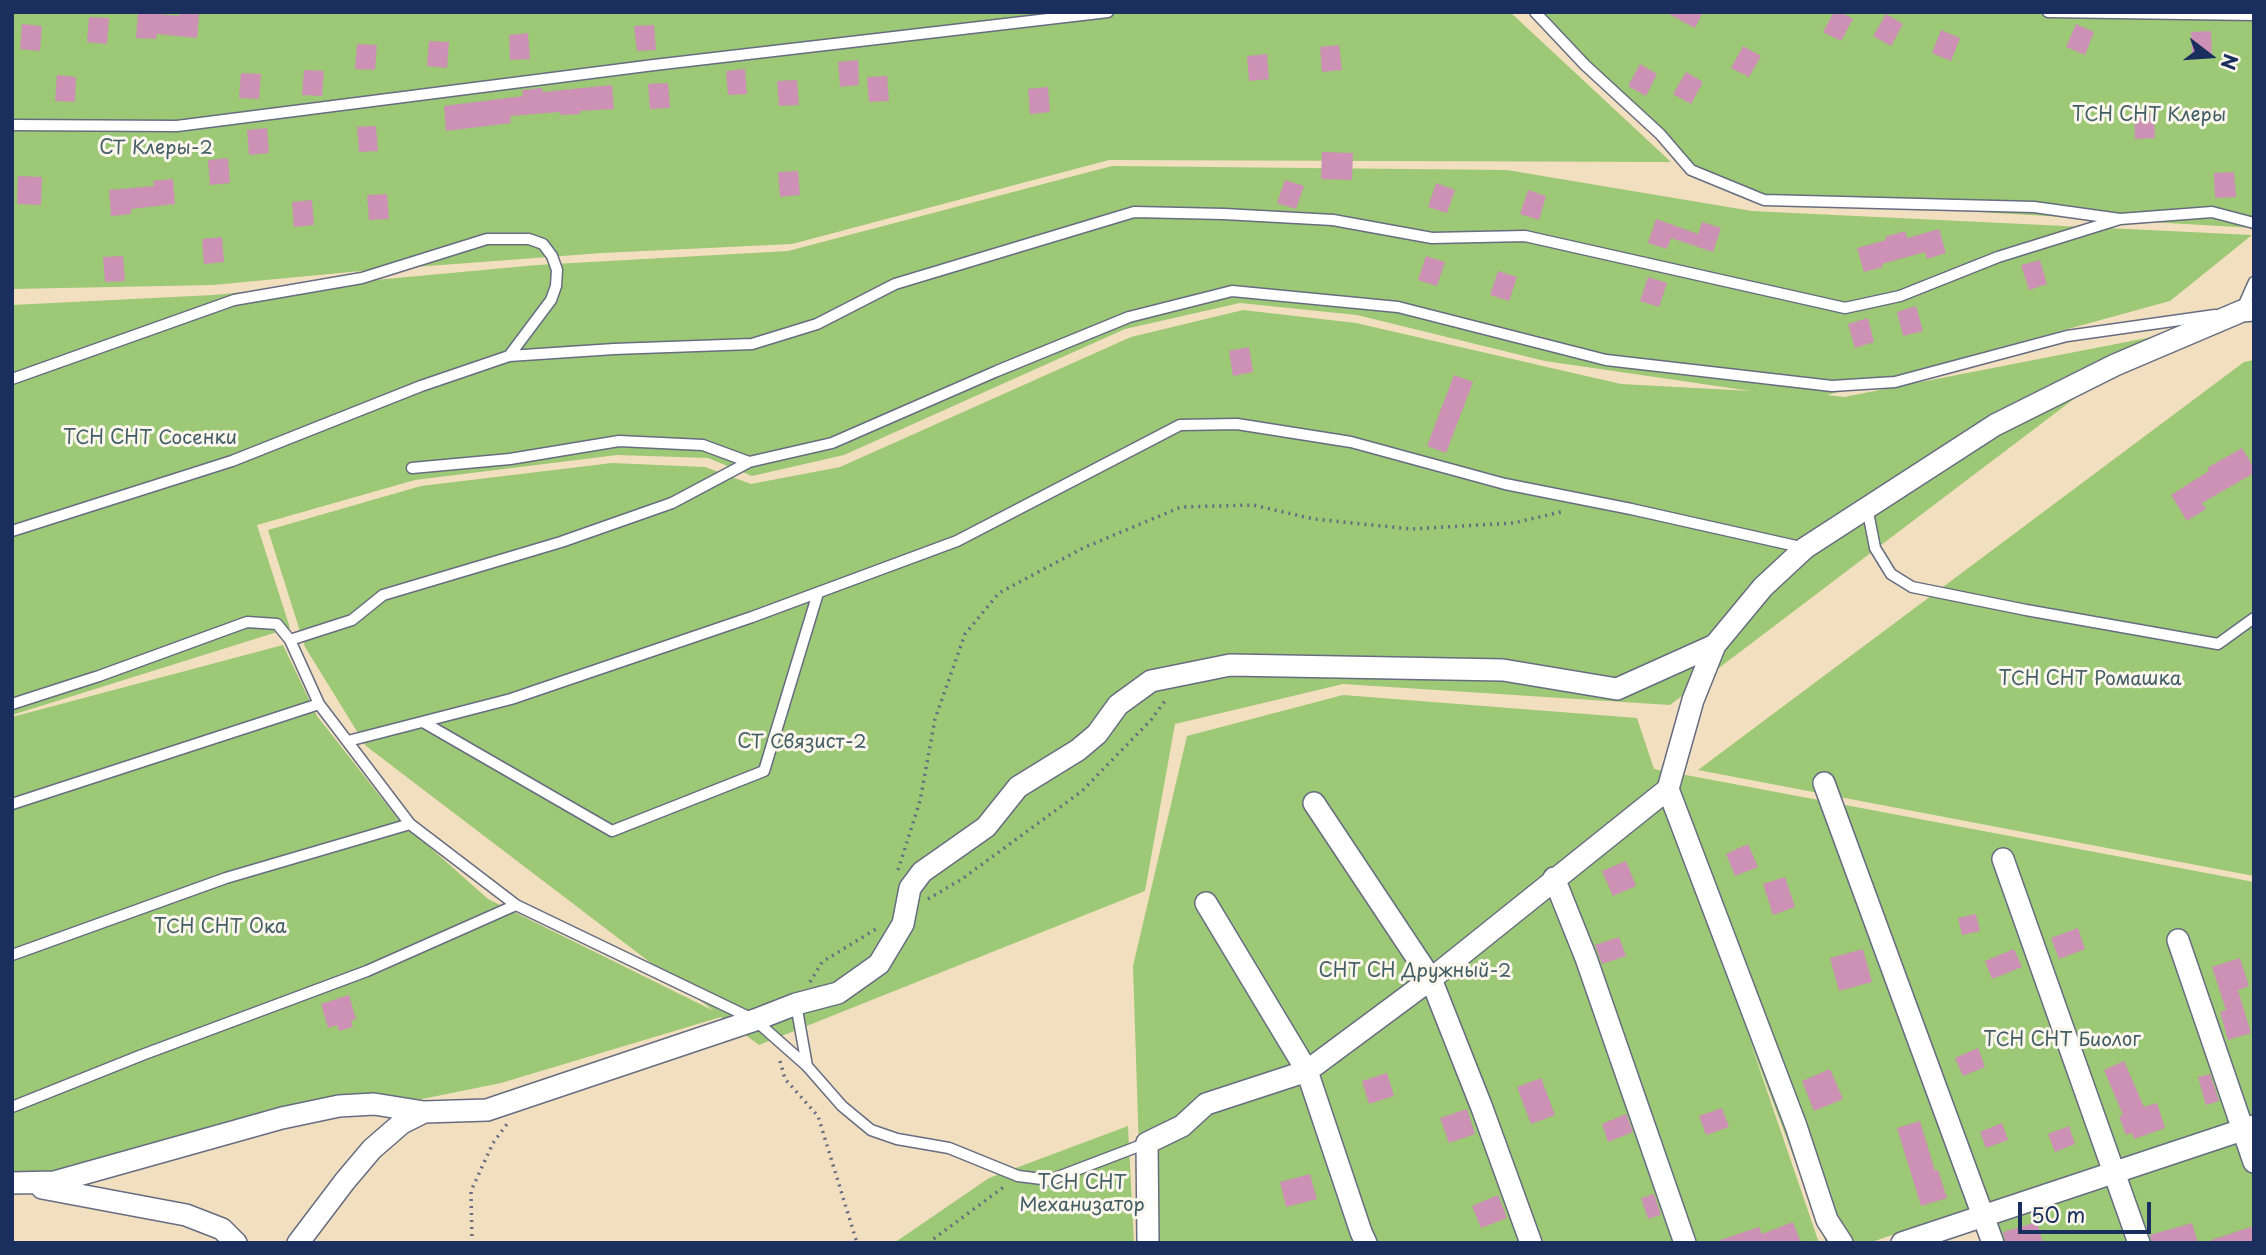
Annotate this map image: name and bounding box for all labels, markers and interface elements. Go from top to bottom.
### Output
north arrow [2175,21,2245,91]
text: N [2214,51,2246,73]
park label: ТСН СНТ Клеры [2072,105,2226,127]
park label: СТ Клеры-2 [99,138,213,160]
park label: ТСН СНТ Сосенки [63,428,237,450]
park label: ТСН СНТ Ромашка [1998,669,2182,691]
park label: СТ Связист-2 [737,732,867,754]
park label: ТСН СНТ Ока [153,917,287,939]
park label: СНТ СН Дружный-2 [1319,961,1511,983]
park label: ТСН СНТ Биолог [1983,1030,2141,1052]
park label: ТСН СНТ Механизатор [1019,1173,1145,1217]
scale bar [2021,1188,2154,1232]
text: 50 m [2031,1198,2085,1230]

